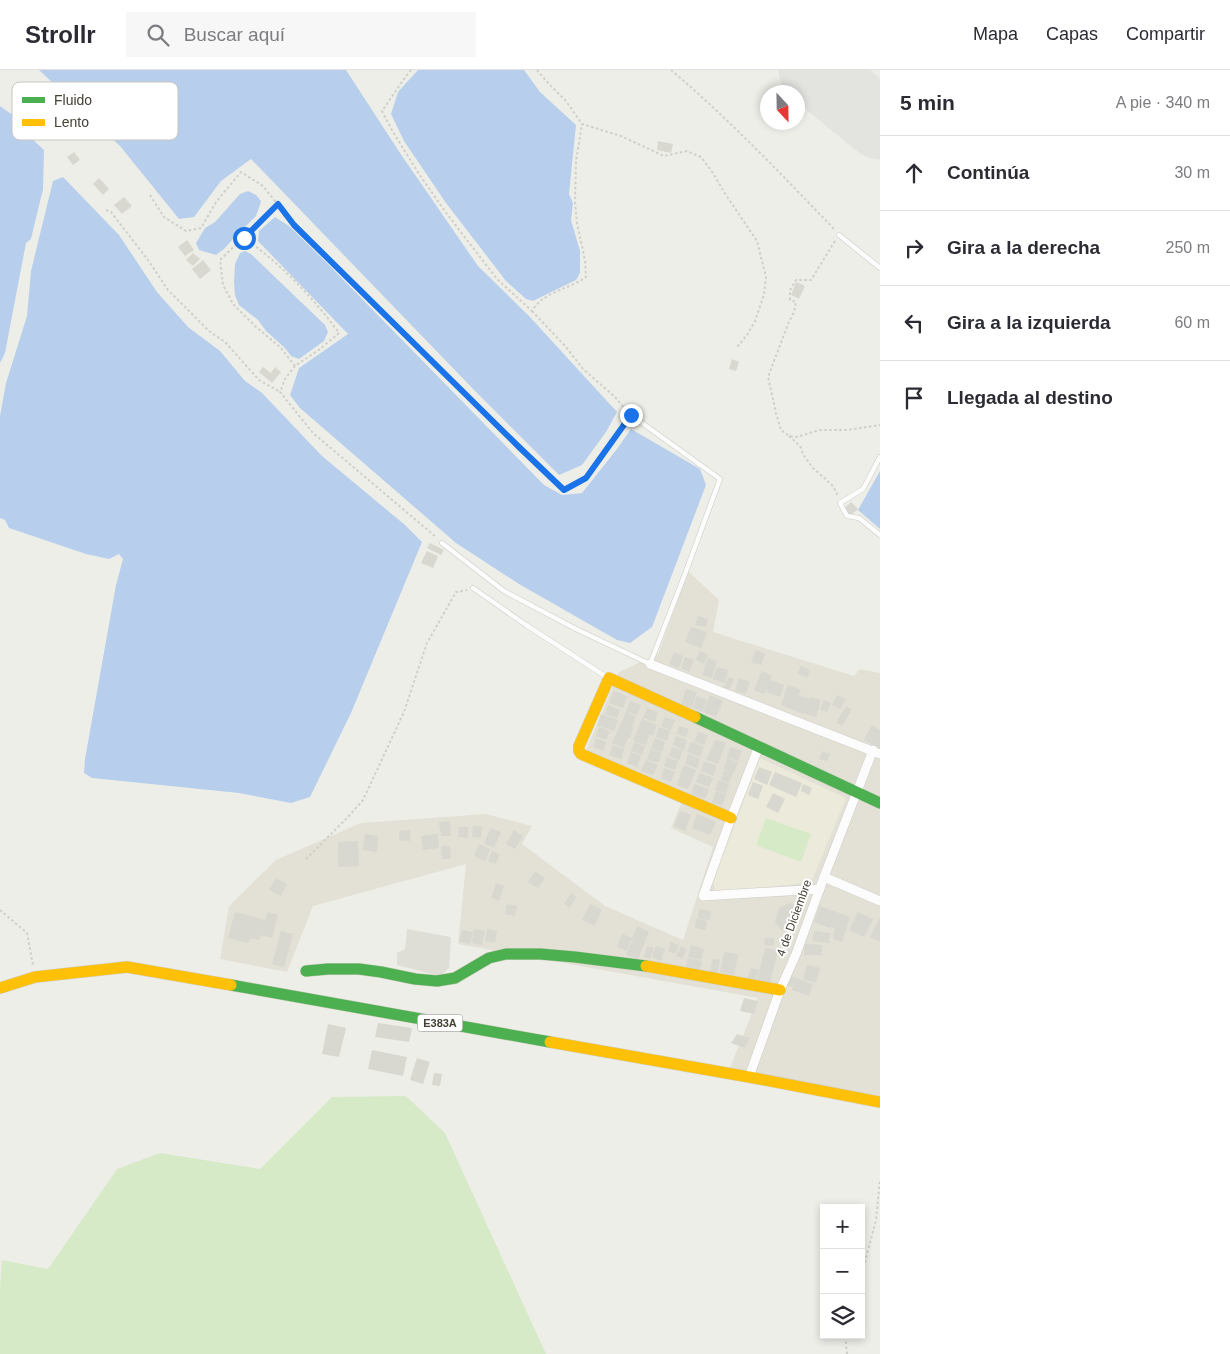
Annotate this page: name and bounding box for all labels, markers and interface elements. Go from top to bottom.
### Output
search box [126,12,476,57]
text: Strollr [25,21,96,48]
icon: search [144,21,172,49]
text: Buscar aquí [184,24,285,45]
text: Mapa [973,24,1018,44]
text: Capas [1046,24,1098,44]
text: Compartir [1126,24,1205,44]
legend [12,82,178,140]
north arrow [760,85,805,130]
text: 5 min [900,91,955,114]
text: Fluido [54,92,92,108]
text: A pie · 340 m [1116,94,1210,111]
text: Lento [54,114,89,130]
icon: ahead [900,159,928,187]
text: Continúa [947,162,1029,183]
text: 30 m [1174,164,1210,181]
route start [233,227,256,250]
icon: right [900,234,928,262]
text: Gira a la derecha [947,237,1100,258]
text: 250 m [1166,239,1210,256]
icon: left [900,309,928,337]
text: Gira a la izquierda [947,312,1111,333]
text: 60 m [1174,314,1210,331]
icon: arrive [900,384,928,412]
text: Llegada al destino [947,387,1113,408]
route end [620,404,643,427]
street label: 4 de Diciembre [774,877,814,958]
road number: E383A [418,1014,462,1031]
map controls [820,1204,865,1339]
button: + [820,1204,865,1249]
button: − [820,1249,865,1294]
button: layers [820,1294,865,1339]

